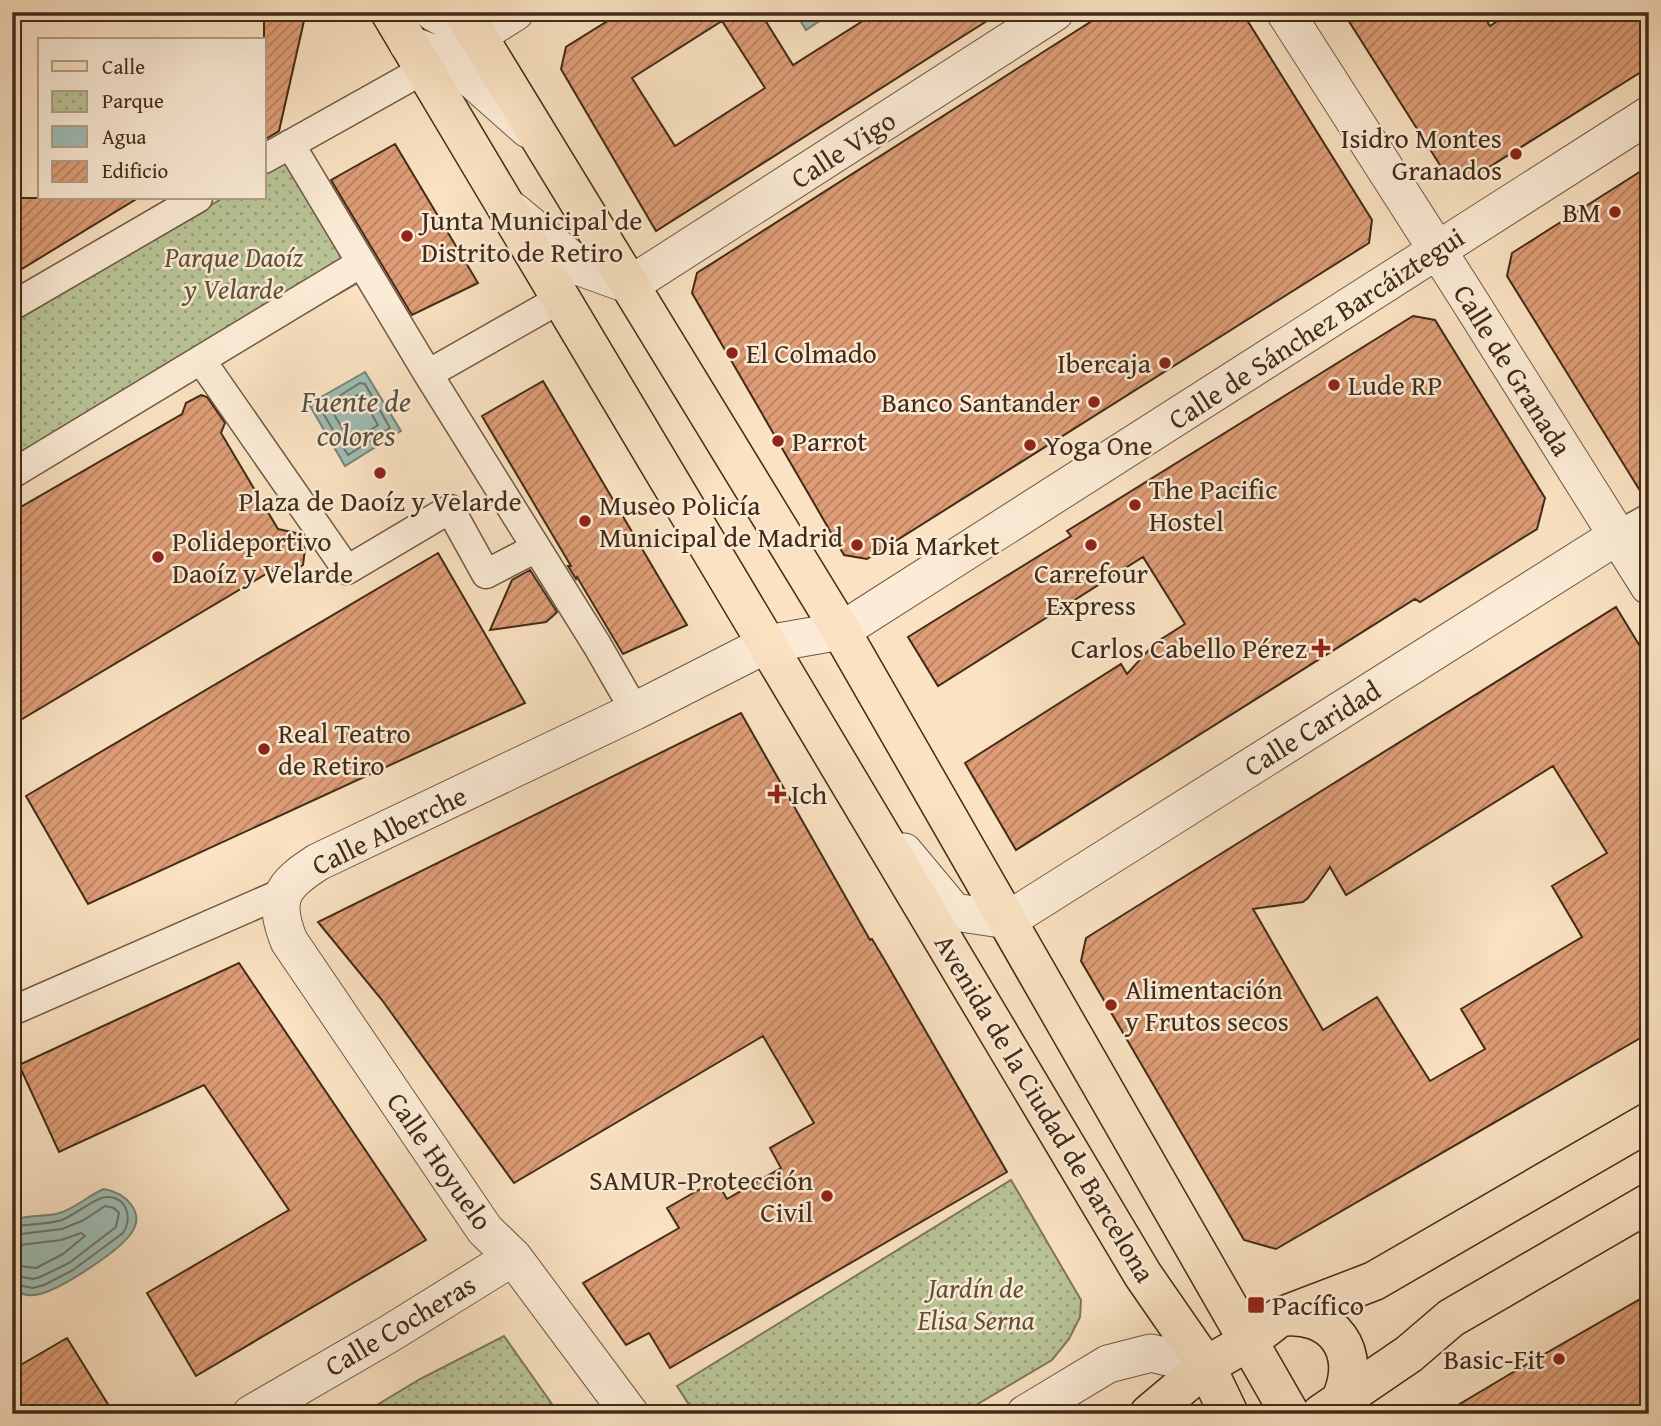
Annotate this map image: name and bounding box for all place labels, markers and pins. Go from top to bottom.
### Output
place label: Isidro Montes Granados [1341,117,1502,190]
marker: Isidro Montes Granados [1508,146,1524,162]
place label: BM [1562,191,1601,232]
place label: Junta Municipal de Distrito de Retiro [418,199,642,272]
marker: BM [1607,204,1623,220]
marker: Junta Municipal de Distrito de Retiro [399,228,415,244]
place label: El Colmado [746,332,877,373]
place label: Ibercaja [1057,342,1152,383]
marker: El Colmado [724,345,740,361]
marker: Ibercaja [1157,355,1173,371]
place label: Lude RP [1348,364,1442,405]
marker: Lude RP [1326,377,1342,393]
place label: Banco Santander [881,381,1080,422]
marker: Banco Santander [1086,394,1102,410]
place label: Parrot [792,420,867,461]
place label: Yoga One [1044,424,1153,465]
marker: Parrot [770,433,786,449]
marker: Yoga One [1022,437,1038,453]
marker: Plaza de Daoíz y Velarde [372,465,388,481]
place label: The Pacific Hostel [1149,468,1278,541]
place label: Plaza de Daoíz y Velarde [238,480,522,521]
place label: Museo Policía Municipal de Madrid [599,484,843,557]
marker: The Pacific Hostel [1127,497,1143,513]
marker: Museo Policía Municipal de Madrid [577,513,593,529]
place label: Polideportivo Daoíz y Velarde [172,520,353,593]
place label: Dia Market [871,524,1000,565]
marker: Dia Market [849,537,865,553]
marker: Carrefour Express [1083,537,1099,553]
marker: Polideportivo Daoíz y Velarde [150,549,166,565]
place label: Carrefour Express [1034,552,1149,625]
place label: Carlos Cabello Pérez [1071,627,1307,668]
marker: Carlos Cabello Pérez [1313,640,1329,656]
place label: Real Teatro de Retiro [278,712,411,785]
marker: Real Teatro de Retiro [256,741,272,757]
place label: Ich [791,773,828,814]
marker: Ich [769,786,785,802]
place label: Alimentación y Frutos secos [1124,968,1289,1041]
marker: Alimentación y Frutos secos [1103,997,1119,1013]
place label: SAMUR-Protección Civil [589,1159,813,1232]
marker: SAMUR-Protección Civil [819,1188,835,1204]
place label: Pacífico [1272,1284,1364,1325]
marker: Pacífico [1246,1295,1266,1315]
place label: Basic-Fit [1443,1338,1545,1379]
marker: Basic-Fit [1551,1351,1567,1367]

